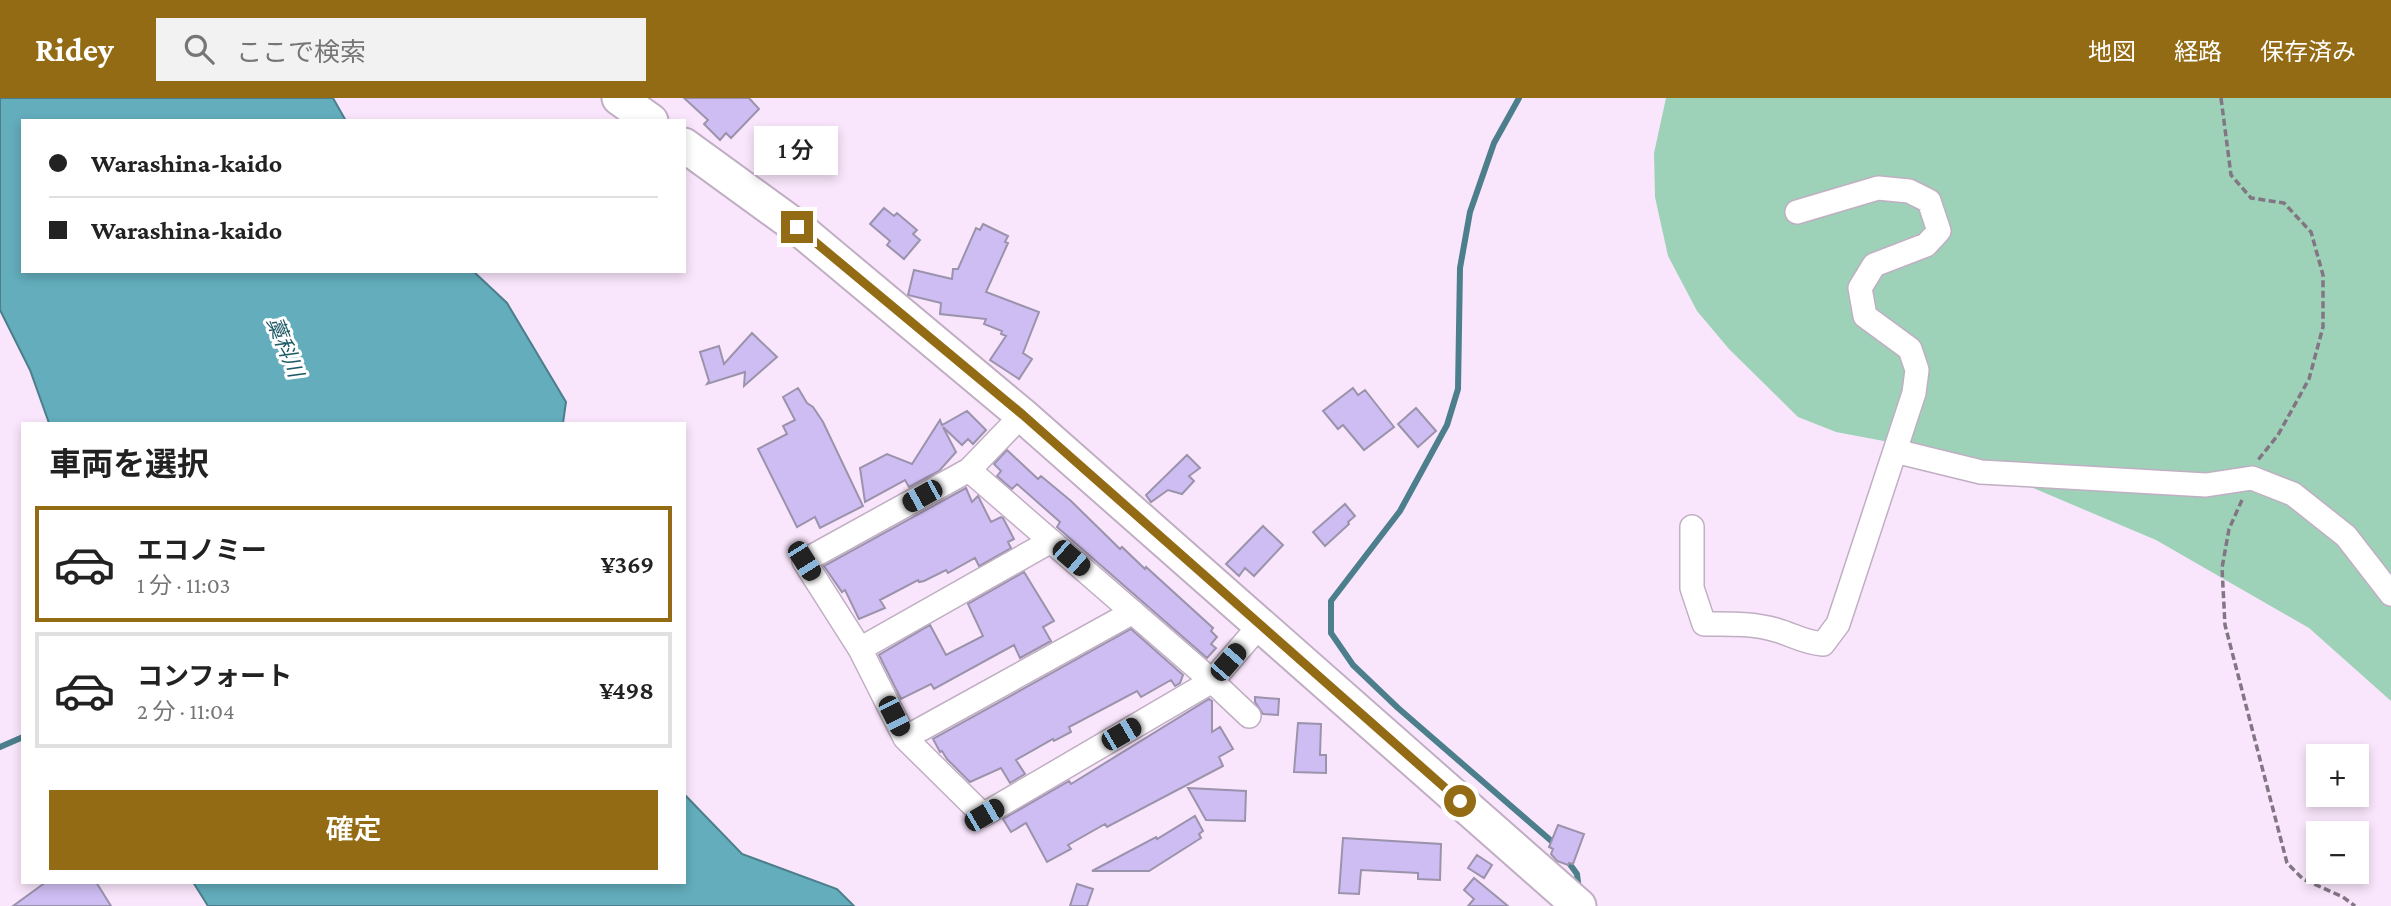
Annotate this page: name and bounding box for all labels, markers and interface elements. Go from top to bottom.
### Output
search box [156,18,646,81]
icon: search [180,30,218,68]
text: Ridey [35,31,114,68]
text: ここで検索 [236,38,366,67]
text: 地図 [2088,38,2136,65]
text: 経路 [2174,38,2222,65]
text: 保存済み [2260,38,2356,65]
callout: 1 分 [755,125,839,174]
text: 1 分 [778,137,814,163]
text: Warashina-kaido [91,149,282,178]
route end [781,211,813,243]
text: Warashina-kaido [91,216,282,245]
water label: 藁科川 [262,313,309,383]
text: 車両を選択 [49,446,209,482]
car [899,477,946,515]
icon: car [53,533,116,596]
text: エコノミー [137,536,267,565]
car [1049,536,1094,580]
car [784,538,825,584]
text: ¥369 [601,550,654,579]
text: 1 分 · 11:03 [137,572,230,598]
car [1207,639,1250,685]
icon: car [53,659,116,722]
text: コンフォート [137,662,292,691]
text: ¥498 [600,676,654,705]
car [876,693,913,739]
text: 2 分 · 11:04 [137,698,235,724]
car [1098,714,1145,754]
map controls [2306,744,2369,884]
button: + [2306,744,2369,807]
route start [1444,785,1476,817]
button: 確定 [49,790,658,870]
car [961,795,1008,835]
button: − [2306,821,2369,884]

